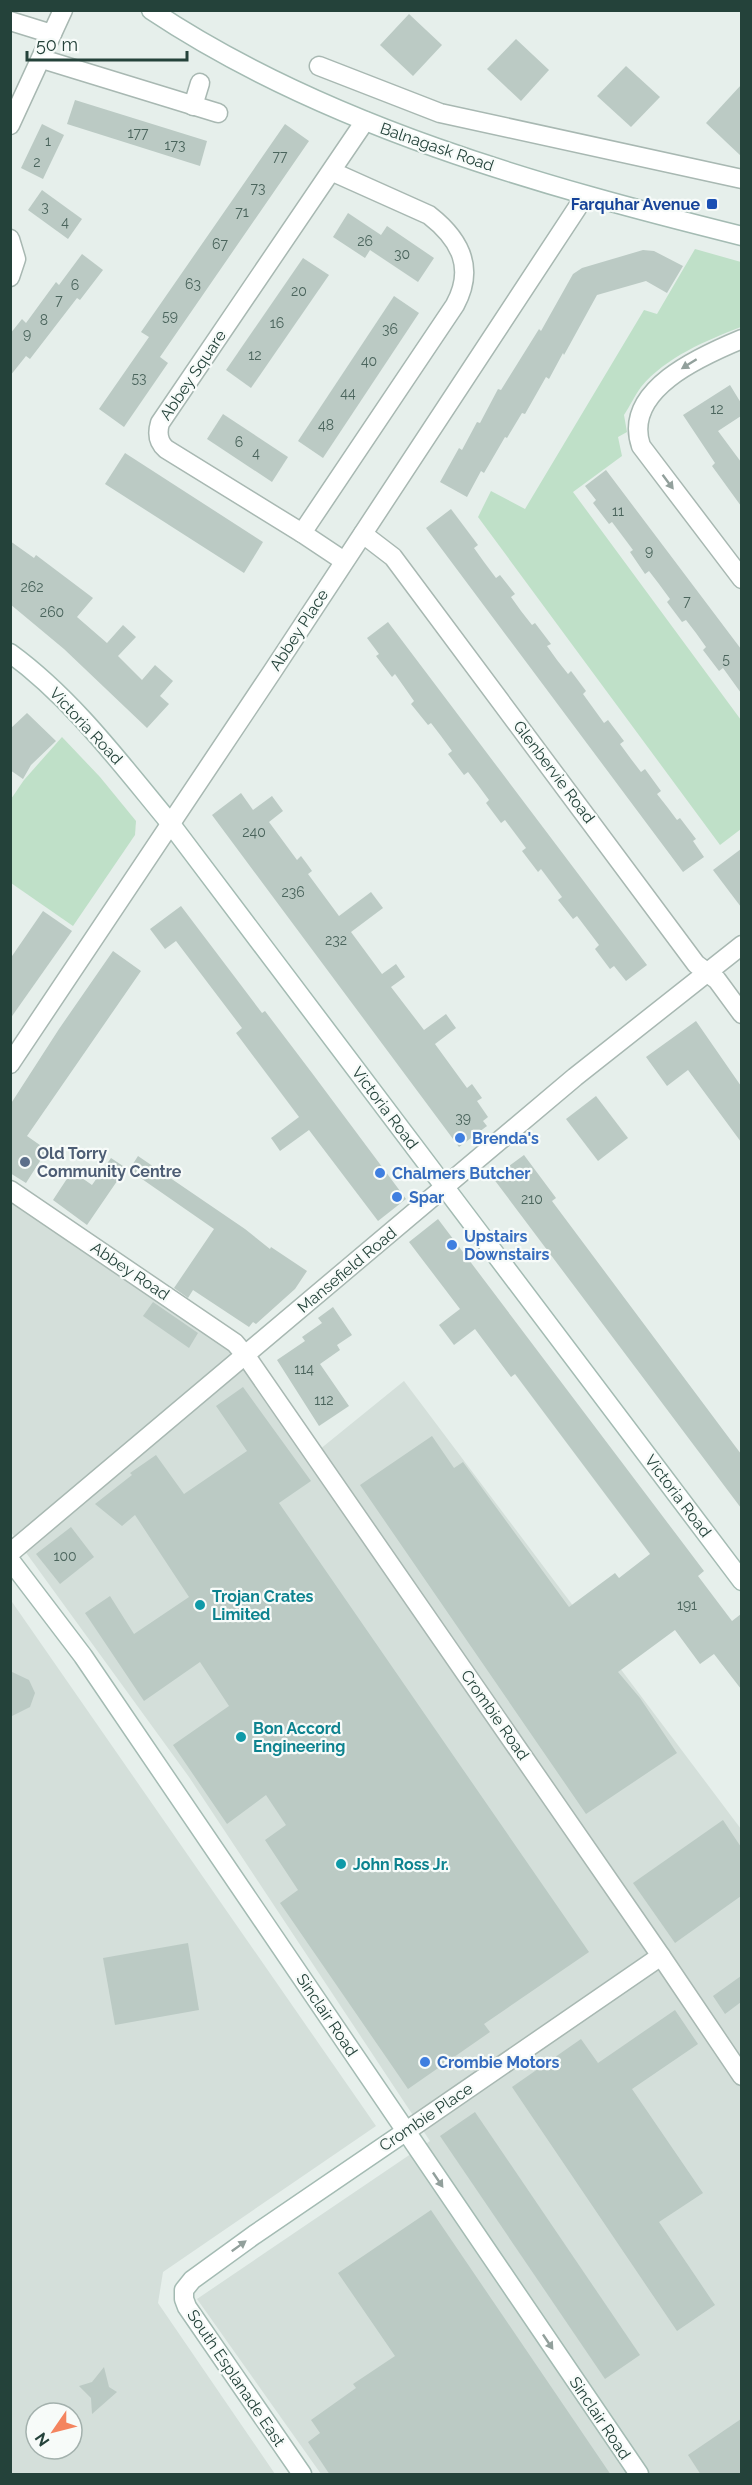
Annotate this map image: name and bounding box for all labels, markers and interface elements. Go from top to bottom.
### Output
scale bar [27,24,188,62]
text: 50 m [36,34,78,55]
street label: Balnagask Road [378,119,496,175]
house number: 177 [128,125,149,141]
house number: 1 [45,133,51,149]
house number: 173 [165,137,185,153]
house number: 77 [273,148,288,164]
house number: 2 [33,154,41,170]
house number: 73 [251,180,265,196]
place label: Farquhar Avenue [571,195,700,214]
marker: Farquhar Avenue [705,197,719,211]
house number: 3 [41,199,49,215]
house number: 71 [235,204,249,220]
house number: 4 [61,214,69,230]
house number: 26 [357,233,373,249]
house number: 67 [212,236,228,252]
house number: 30 [394,246,410,262]
house number: 63 [185,276,201,292]
house number: 6 [71,277,79,293]
house number: 20 [291,283,307,299]
house number: 7 [55,292,63,308]
house number: 59 [162,308,178,324]
house number: 8 [40,312,48,328]
house number: 16 [270,315,284,331]
house number: 36 [382,321,398,337]
house number: 9 [23,326,31,342]
street label: Abbey Square [156,326,230,424]
house number: 12 [248,347,262,363]
house number: 40 [361,353,377,369]
one-way arrow [681,359,697,370]
house number: 53 [131,370,147,386]
house number: 44 [340,385,356,401]
house number: 12 [710,401,724,417]
house number: 48 [318,417,334,433]
house number: 6 [235,434,243,450]
house number: 4 [252,445,260,461]
one-way arrow [662,475,674,490]
house number: 11 [612,503,624,519]
house number: 9 [645,543,653,559]
house number: 262 [20,579,44,595]
street label: Abbey Place [266,586,332,674]
house number: 7 [683,593,691,609]
house number: 260 [40,604,64,620]
house number: 5 [722,651,730,667]
street label: Victoria Road [46,684,126,768]
street label: Glenbervie Road [509,717,599,827]
house number: 240 [242,824,266,840]
house number: 236 [281,884,305,900]
house number: 232 [325,932,347,948]
street label: Victoria Road [348,1063,422,1153]
house number: 39 [455,1110,471,1126]
place label: Brenda's [472,1129,539,1148]
marker: Brenda's [453,1131,467,1145]
place label: Old Torry Community Centre [37,1144,182,1181]
marker: Old Torry Community Centre [18,1155,32,1169]
place label: Chalmers Butcher [392,1164,531,1183]
marker: Chalmers Butcher [373,1166,387,1180]
place label: Spar [409,1188,444,1207]
marker: Spar [390,1190,404,1204]
house number: 210 [521,1191,543,1207]
street label: Mansefield Road [294,1223,400,1317]
place label: Upstairs Downstairs [464,1227,549,1264]
street label: Abbey Road [87,1238,173,1304]
marker: Upstairs Downstairs [445,1238,459,1252]
house number: 114 [294,1361,314,1377]
house number: 112 [314,1392,334,1408]
street label: Victoria Road [641,1451,715,1541]
house number: 100 [53,1548,77,1564]
place label: Trojan Crates Limited [212,1587,314,1624]
house number: 191 [677,1597,697,1613]
marker: Trojan Crates Limited [193,1598,207,1612]
street label: Crombie Road [457,1666,533,1764]
place label: Bon Accord Engineering [253,1719,345,1756]
marker: Bon Accord Engineering [234,1730,248,1744]
place label: John Ross Jr. [353,1855,449,1874]
marker: John Ross Jr. [334,1857,348,1871]
street label: Sinclair Road [292,1970,362,2060]
place label: Crombie Motors [437,2053,559,2072]
marker: Crombie Motors [418,2055,432,2069]
street label: Crombie Place [376,2079,476,2155]
one-way arrow [432,2172,444,2188]
one-way arrow [231,2240,247,2252]
street label: South Esplanade East [183,2306,289,2451]
one-way arrow [542,2333,554,2349]
street label: Sinclair Road [565,2373,635,2463]
north arrow [24,2401,84,2461]
text: N [31,2429,53,2450]

